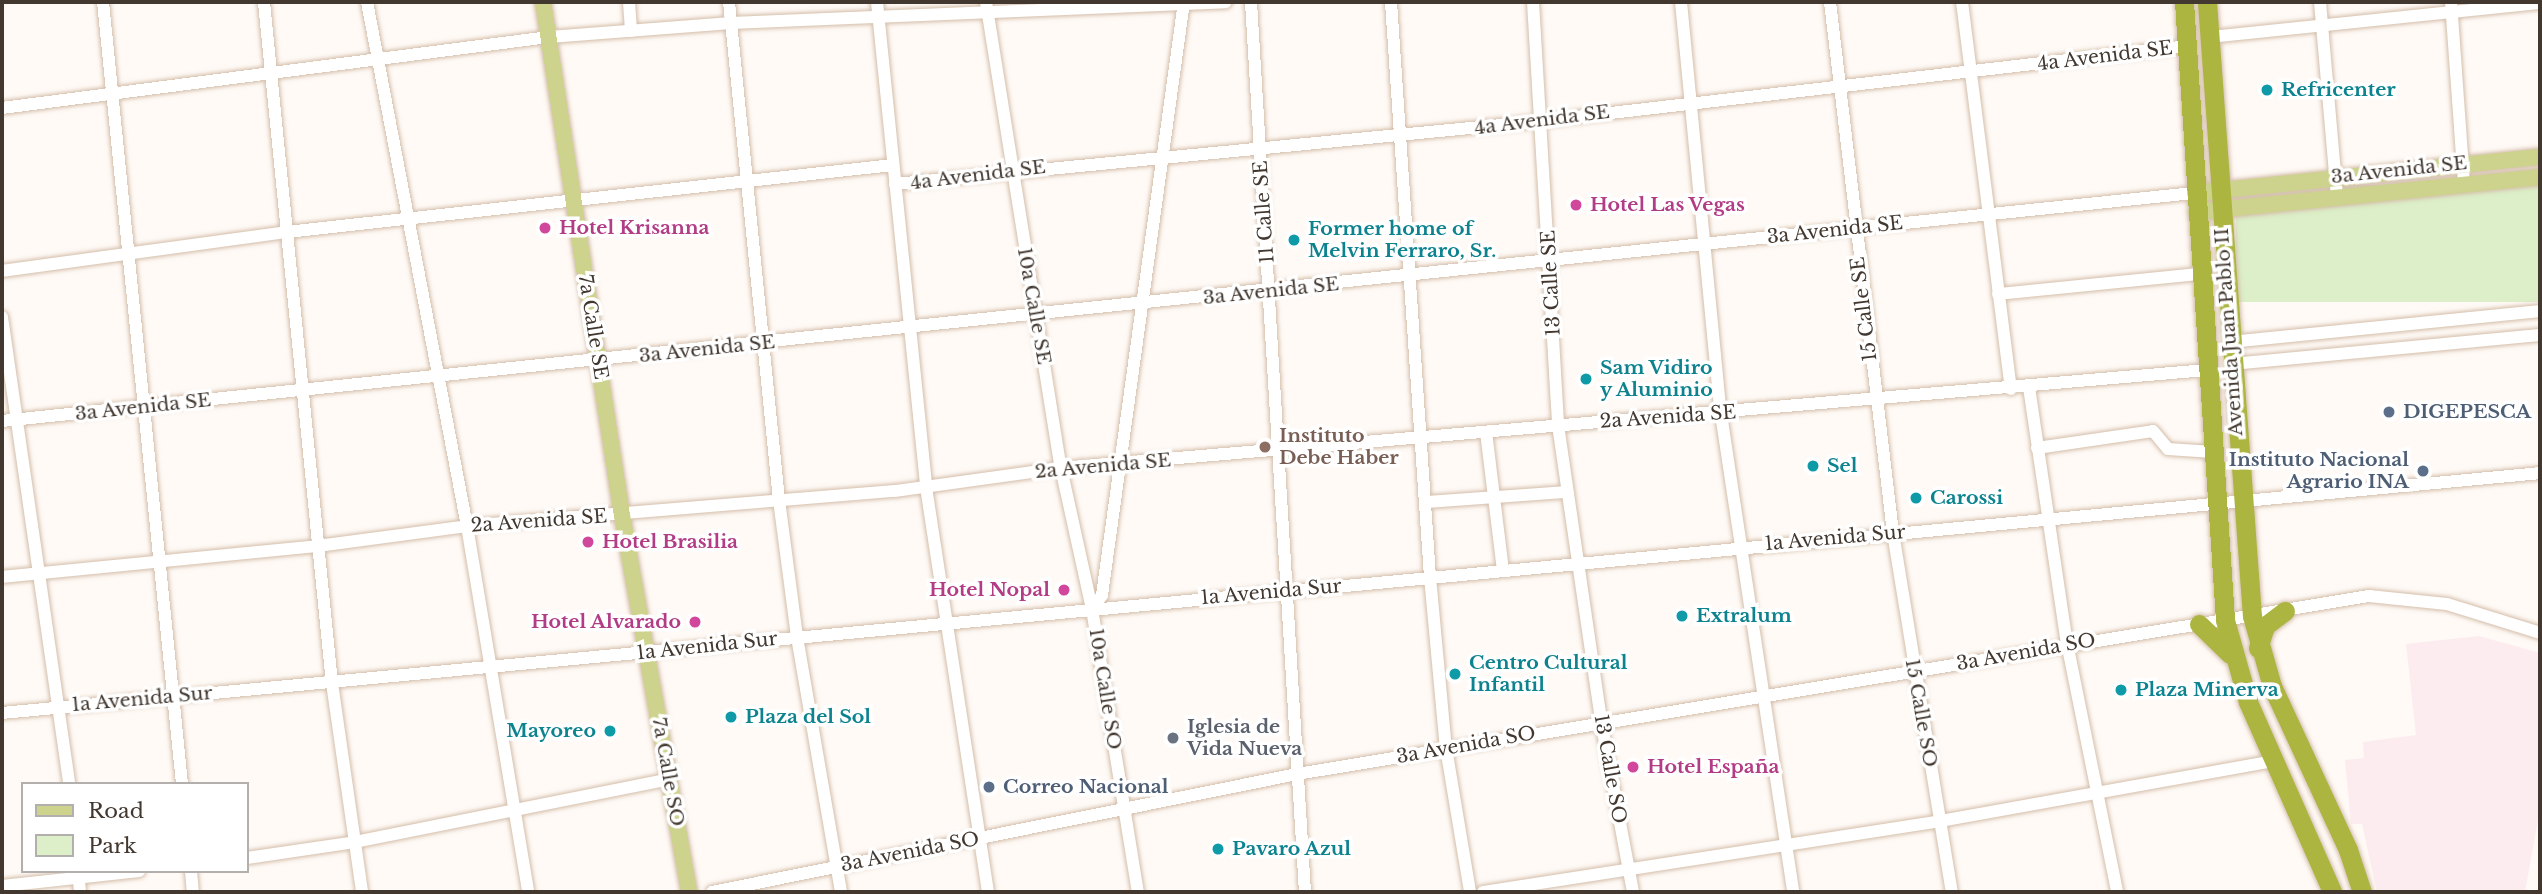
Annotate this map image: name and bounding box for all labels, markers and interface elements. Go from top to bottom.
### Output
street label: 4a Avenida SE [2036,36,2174,76]
place label: Refricenter [2281,79,2396,101]
marker: Refricenter [2259,82,2275,98]
street label: 4a Avenida SE [1473,100,1611,140]
street label: 3a Avenida SE [2329,151,2469,189]
street label: 4a Avenida SE [909,155,1047,195]
street label: 11 Calle SE [1249,160,1279,264]
place label: Hotel Las Vegas [1590,194,1746,216]
marker: Hotel Las Vegas [1568,197,1584,213]
street label: 3a Avenida SE [1765,211,1905,249]
place label: Hotel Krisanna [559,217,709,239]
place label: Former home of Melvin Ferraro, Sr. [1308,218,1496,262]
marker: Hotel Krisanna [537,220,553,236]
street label: Avenida Juan Pablo II [2210,227,2248,437]
street label: 13 Calle SE [1537,229,1565,337]
marker: Former home of Melvin Ferraro, Sr. [1286,232,1302,248]
street label: 10a Calle SE [1012,246,1056,366]
street label: 15 Calle SE [1846,255,1882,363]
street label: 3a Avenida SE [1201,272,1341,310]
street label: 7a Calle SE [573,273,613,381]
street label: 3a Avenida SE [637,330,777,368]
place label: Sam Vidiro y Aluminio [1600,357,1714,401]
marker: Sam Vidiro y Aluminio [1578,371,1594,387]
street label: 3a Avenida SE [73,388,213,426]
street label: 2a Avenida SE [1598,401,1738,433]
place label: DIGEPESCA [2403,401,2531,423]
marker: DIGEPESCA [2381,404,2397,420]
place label: Instituto Debe Haber [1279,425,1399,469]
marker: Instituto Debe Haber [1257,439,1273,455]
street label: 2a Avenida SE [1033,449,1173,483]
place label: Instituto Nacional Agrario INA [2229,449,2409,493]
place label: Sel [1827,455,1857,477]
marker: Sel [1805,458,1821,474]
marker: Instituto Nacional Agrario INA [2415,463,2431,479]
place label: Carossi [1930,487,2003,509]
marker: Carossi [1908,490,1924,506]
street label: 2a Avenida SE [469,505,609,537]
street label: 1a Avenida Sur [1763,520,1907,556]
place label: Hotel Brasilia [602,531,738,553]
marker: Hotel Brasilia [580,534,596,550]
street label: 1a Avenida Sur [1199,574,1343,610]
place label: Hotel Nopal [929,579,1050,601]
marker: Hotel Nopal [1056,582,1072,598]
place label: Extralum [1696,605,1792,627]
marker: Extralum [1674,608,1690,624]
place label: Hotel Alvarado [530,611,681,633]
marker: Hotel Alvarado [687,614,703,630]
street label: 1a Avenida Sur [635,627,779,665]
street label: 10a Calle SO [1084,627,1126,751]
street label: 3a Avenida SO [1954,628,2098,676]
place label: Centro Cultural Infantil [1469,652,1627,696]
street label: 15 Calle SO [1900,657,1942,769]
marker: Centro Cultural Infantil [1447,666,1463,682]
place label: Plaza Minerva [2135,679,2279,701]
street label: 1a Avenida Sur [70,681,214,717]
marker: Plaza Minerva [2113,682,2129,698]
place label: Plaza del Sol [745,706,871,728]
marker: Plaza del Sol [723,709,739,725]
street label: 13 Calle SO [1589,713,1631,825]
street label: 7a Calle SO [647,716,689,828]
place label: Iglesia de Vida Nueva [1187,716,1302,760]
place label: Mayoreo [506,720,596,742]
street label: 3a Avenida SO [1394,721,1538,769]
marker: Mayoreo [602,723,618,739]
marker: Iglesia de Vida Nueva [1165,730,1181,746]
place label: Hotel España [1647,756,1779,778]
marker: Hotel España [1625,759,1641,775]
place label: Correo Nacional [1003,776,1168,798]
marker: Correo Nacional [981,779,997,795]
legend [21,782,248,873]
text: Road [88,798,144,824]
street label: 3a Avenida SO [838,827,982,877]
text: Park [88,833,137,859]
place label: Pavaro Azul [1232,838,1352,860]
marker: Pavaro Azul [1210,841,1226,857]

